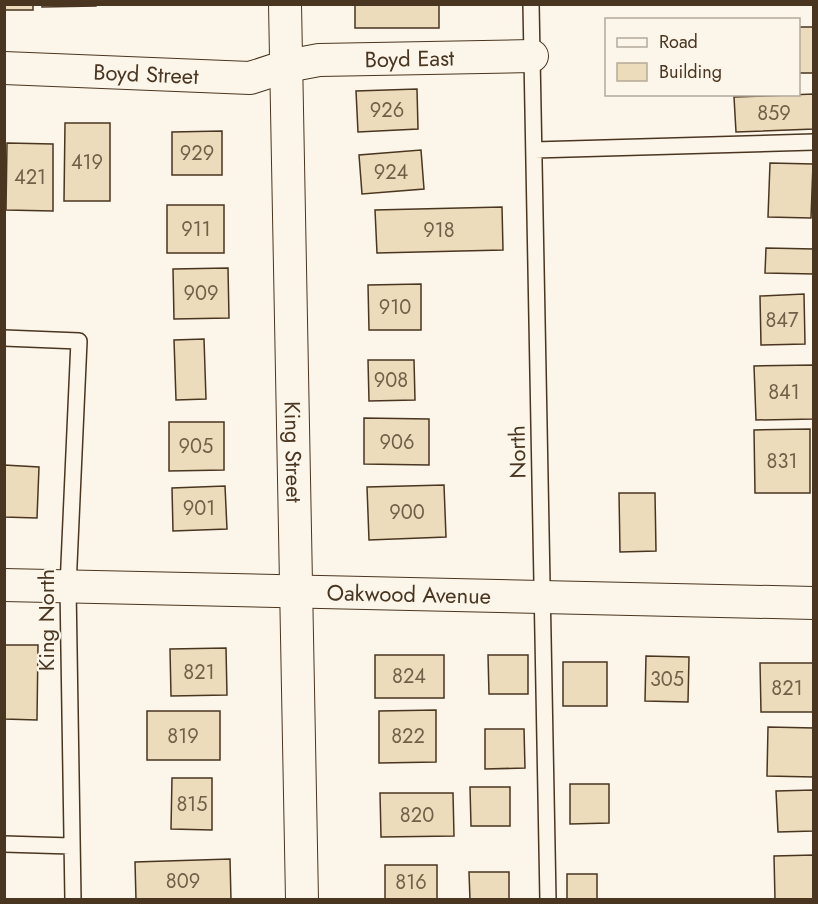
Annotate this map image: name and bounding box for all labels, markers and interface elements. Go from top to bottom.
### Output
legend [605,18,800,96]
text: Road [659,29,698,55]
street label: Boyd East [364,41,455,75]
street label: Boyd Street [93,56,200,92]
text: Building [659,59,722,85]
house number: 926 [370,96,404,125]
house number: 859 [757,99,791,128]
house number: 929 [180,139,214,168]
house number: 419 [71,148,103,177]
house number: 924 [374,158,409,187]
house number: 421 [14,163,46,192]
house number: 911 [181,215,211,244]
house number: 918 [423,216,455,245]
house number: 909 [183,279,219,308]
house number: 910 [379,293,411,322]
house number: 847 [765,306,799,335]
house number: 908 [374,366,408,395]
house number: 841 [768,378,800,407]
street label: King Street [277,401,310,504]
street label: North [501,425,533,479]
house number: 906 [379,428,415,457]
house number: 905 [179,432,213,461]
house number: 831 [767,447,797,476]
house number: 901 [183,494,215,523]
house number: 900 [389,498,425,527]
street label: King North [30,569,62,671]
street label: Oakwood Avenue [326,576,491,612]
house number: 821 [183,658,215,687]
house number: 824 [392,662,426,691]
house number: 305 [650,665,684,694]
house number: 821 [771,674,803,703]
house number: 819 [167,722,199,751]
house number: 822 [391,722,425,751]
house number: 815 [176,790,208,819]
house number: 820 [400,801,434,830]
house number: 809 [166,867,200,896]
house number: 816 [395,868,427,897]

